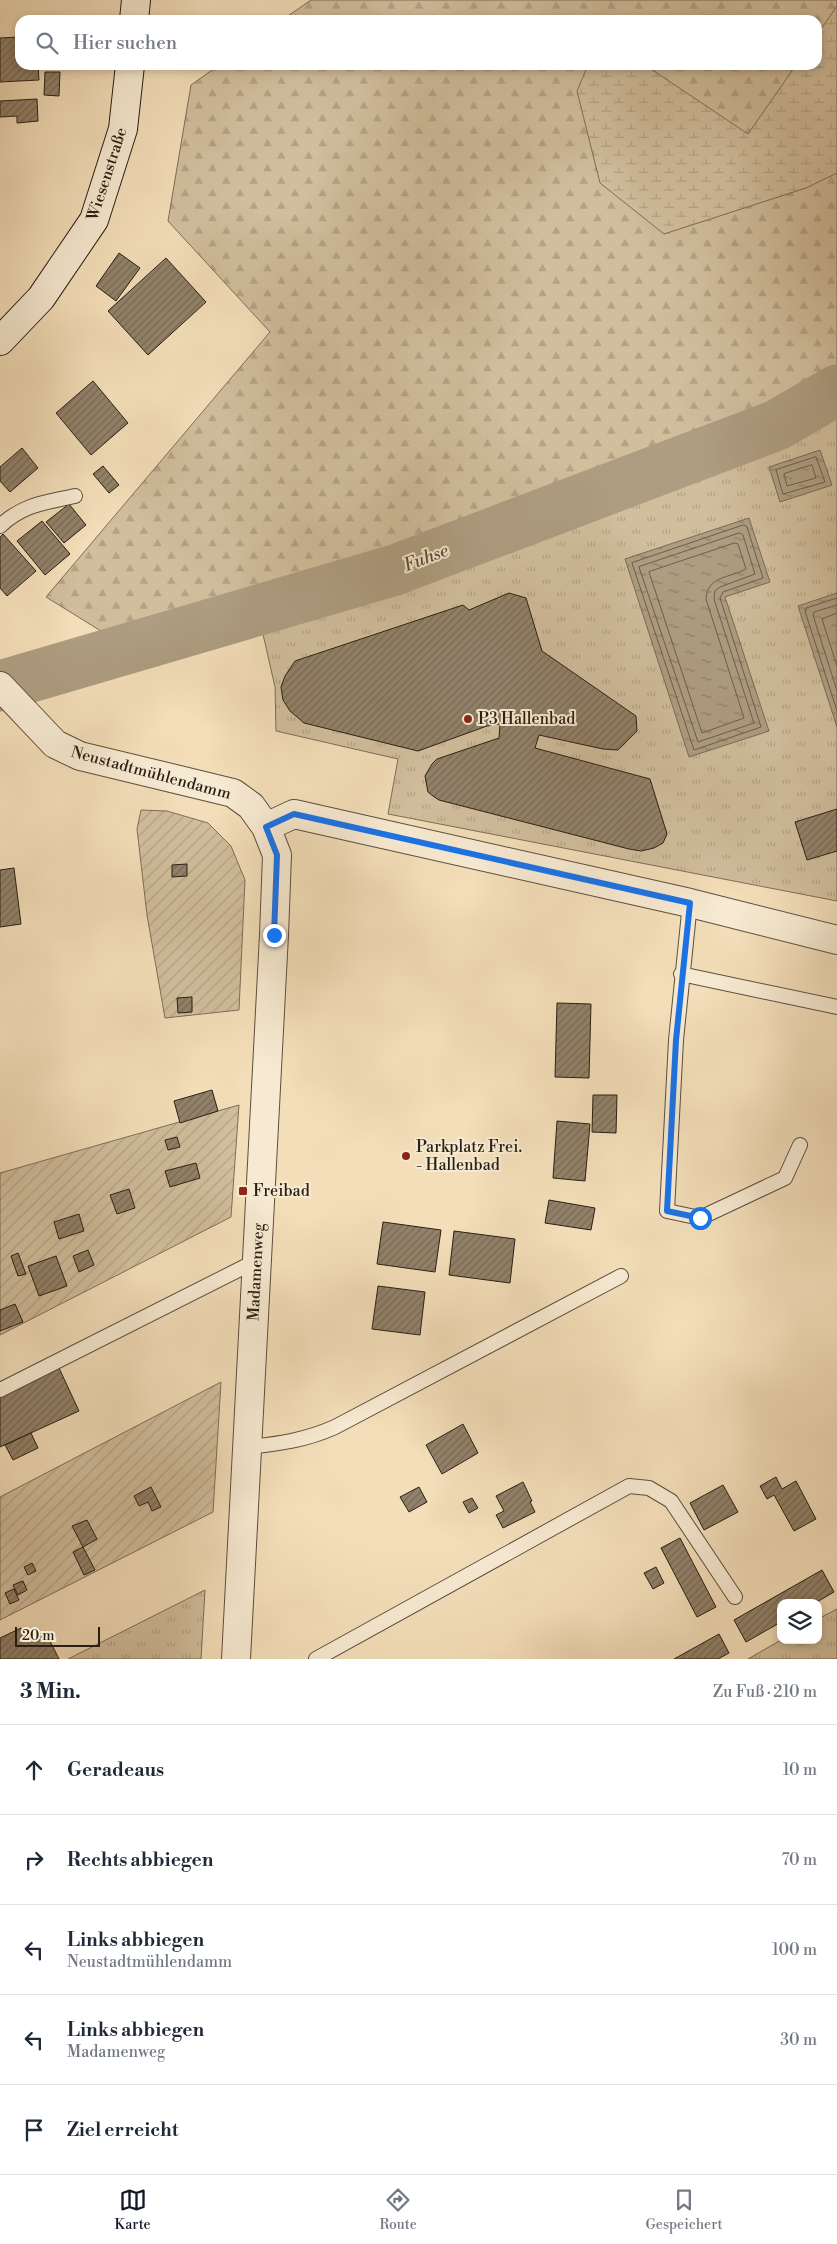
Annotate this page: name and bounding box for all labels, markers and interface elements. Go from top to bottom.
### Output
search box [15,15,822,70]
icon: search [33,29,61,57]
text: Hier suchen [73,31,177,55]
street label: Wiesenstraße [82,125,131,224]
water label: Fuhse [400,539,452,577]
place label: P3 Hallenbad [478,709,575,729]
marker: P3 Hallenbad [462,713,474,725]
street label: Neustadtmühlendamm [69,742,233,804]
route end [263,924,286,947]
place label: Parkplatz Frei. - Hallenbad [416,1137,522,1175]
marker: Parkplatz Frei. - Hallenbad [400,1150,412,1162]
place label: Freibad [253,1181,310,1201]
marker: Freibad [237,1185,249,1197]
route start [689,1207,712,1230]
street label: Madamenweg [243,1222,269,1322]
map controls [777,1599,822,1644]
button: layers [777,1599,822,1644]
scale bar [15,1624,100,1647]
text: 20 m [22,1627,54,1645]
text: 3 Min. [20,1679,81,1705]
text: Zu Fuß · 210 m [713,1682,817,1702]
icon: ahead [20,1756,48,1784]
text: Geradeaus [67,1758,164,1782]
text: 10 m [783,1760,817,1780]
icon: right [20,1846,48,1874]
text: Rechts abbiegen [67,1848,213,1872]
text: 70 m [781,1850,817,1870]
text: Links abbiegen [67,1928,204,1952]
icon: left [20,1936,48,1964]
text: 100 m [772,1940,817,1960]
text: Neustadtmühlendamm [67,1952,232,1972]
text: Links abbiegen [67,2018,204,2042]
icon: left [20,2026,48,2054]
text: 30 m [780,2030,817,2050]
text: Madamenweg [67,2042,165,2062]
icon: arrive [20,2116,48,2144]
text: Ziel erreicht [67,2118,178,2142]
tab: Karte [114,2186,151,2234]
tab: Route [379,2186,417,2234]
tab: Gespeichert [646,2186,723,2234]

